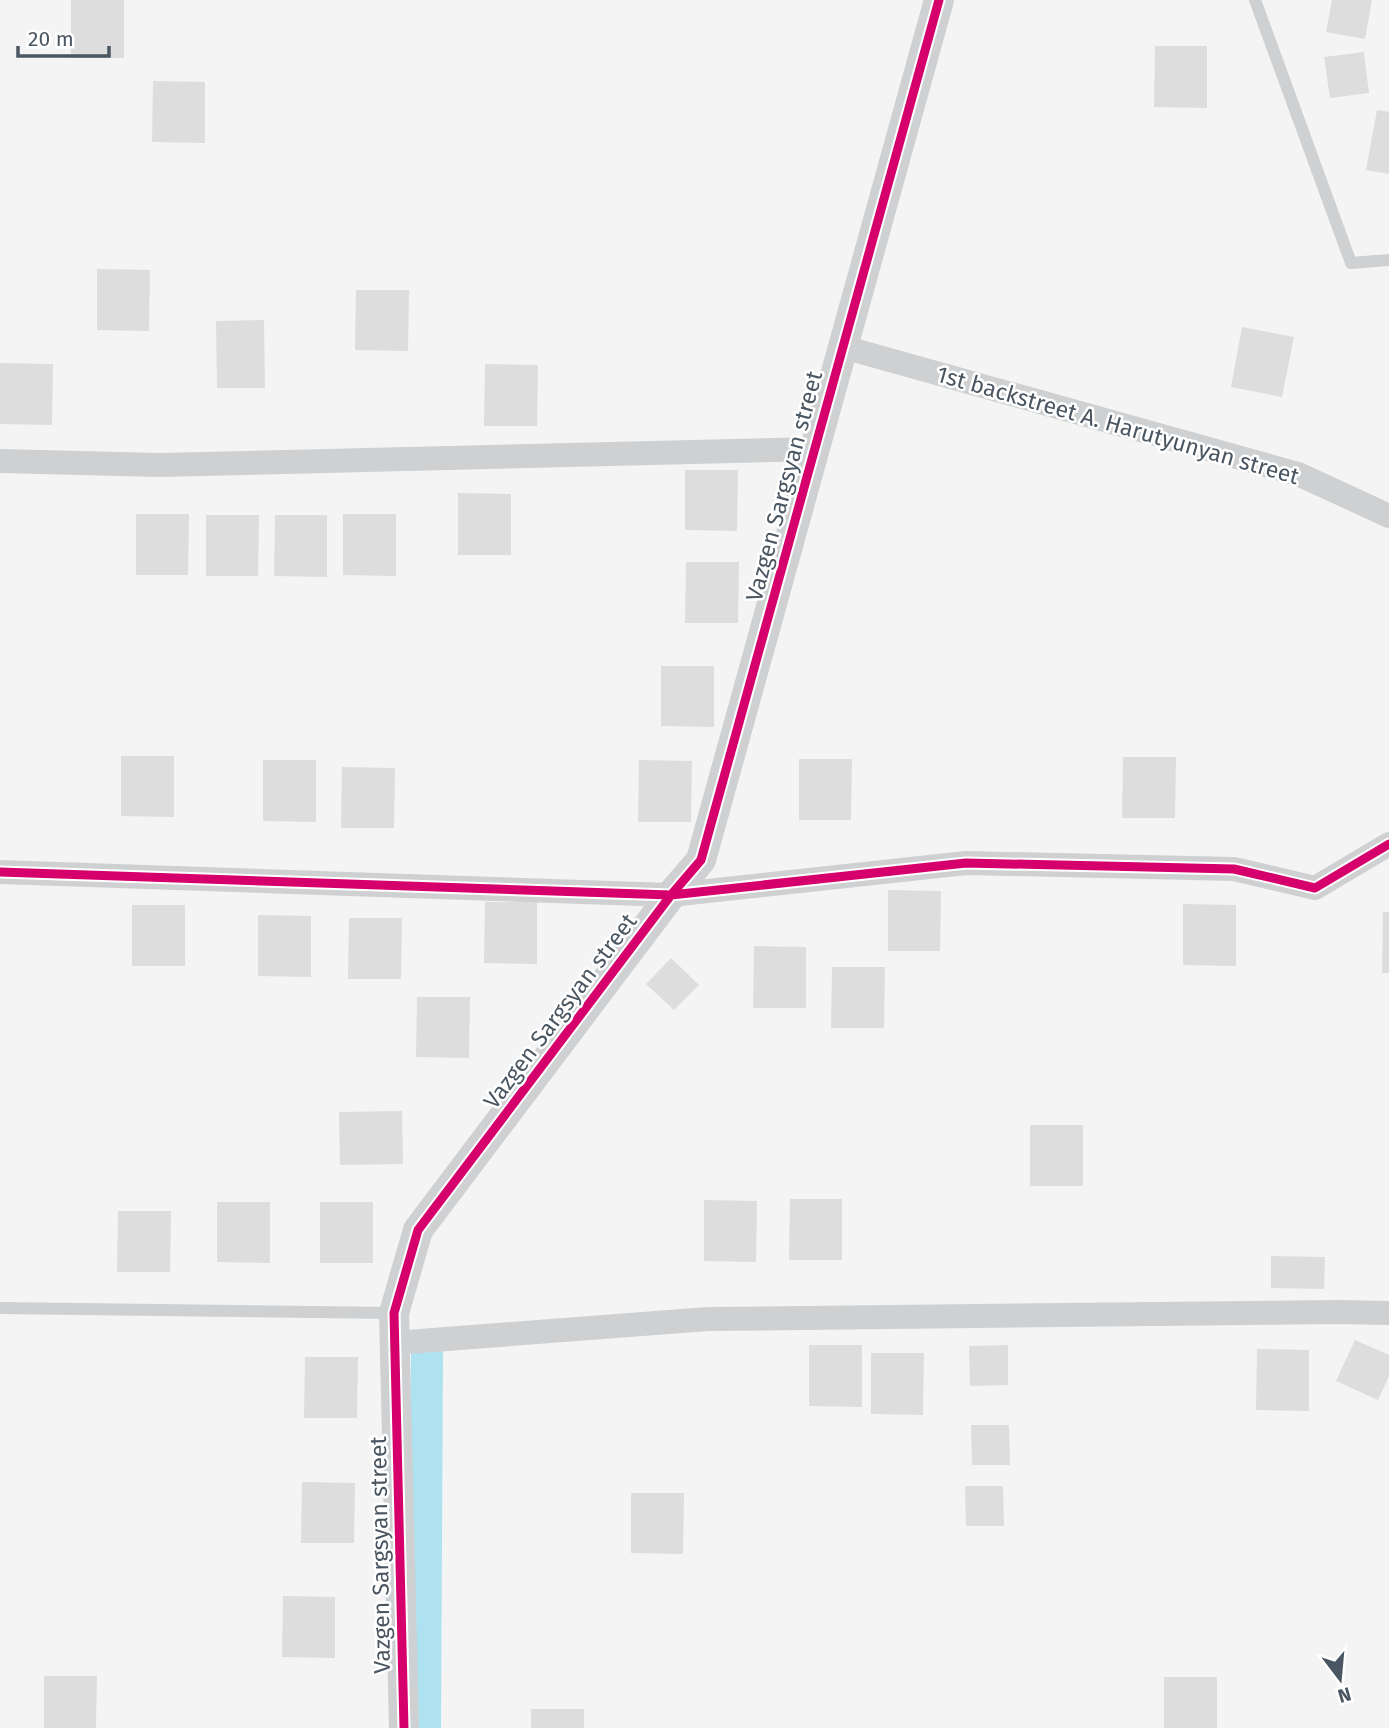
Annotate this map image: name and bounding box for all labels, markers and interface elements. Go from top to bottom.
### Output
scale bar [18,14,108,58]
text: 20 m [28,26,74,52]
street label: 1st backstreet A. Harutyunyan street [934,360,1303,490]
street label: Vazgen Sargsyan street [740,367,828,604]
street label: Vazgen Sargsyan street [477,907,643,1114]
street label: Vazgen Sargsyan street [364,1435,396,1674]
north arrow [1305,1644,1375,1714]
text: N [1335,1682,1354,1708]

